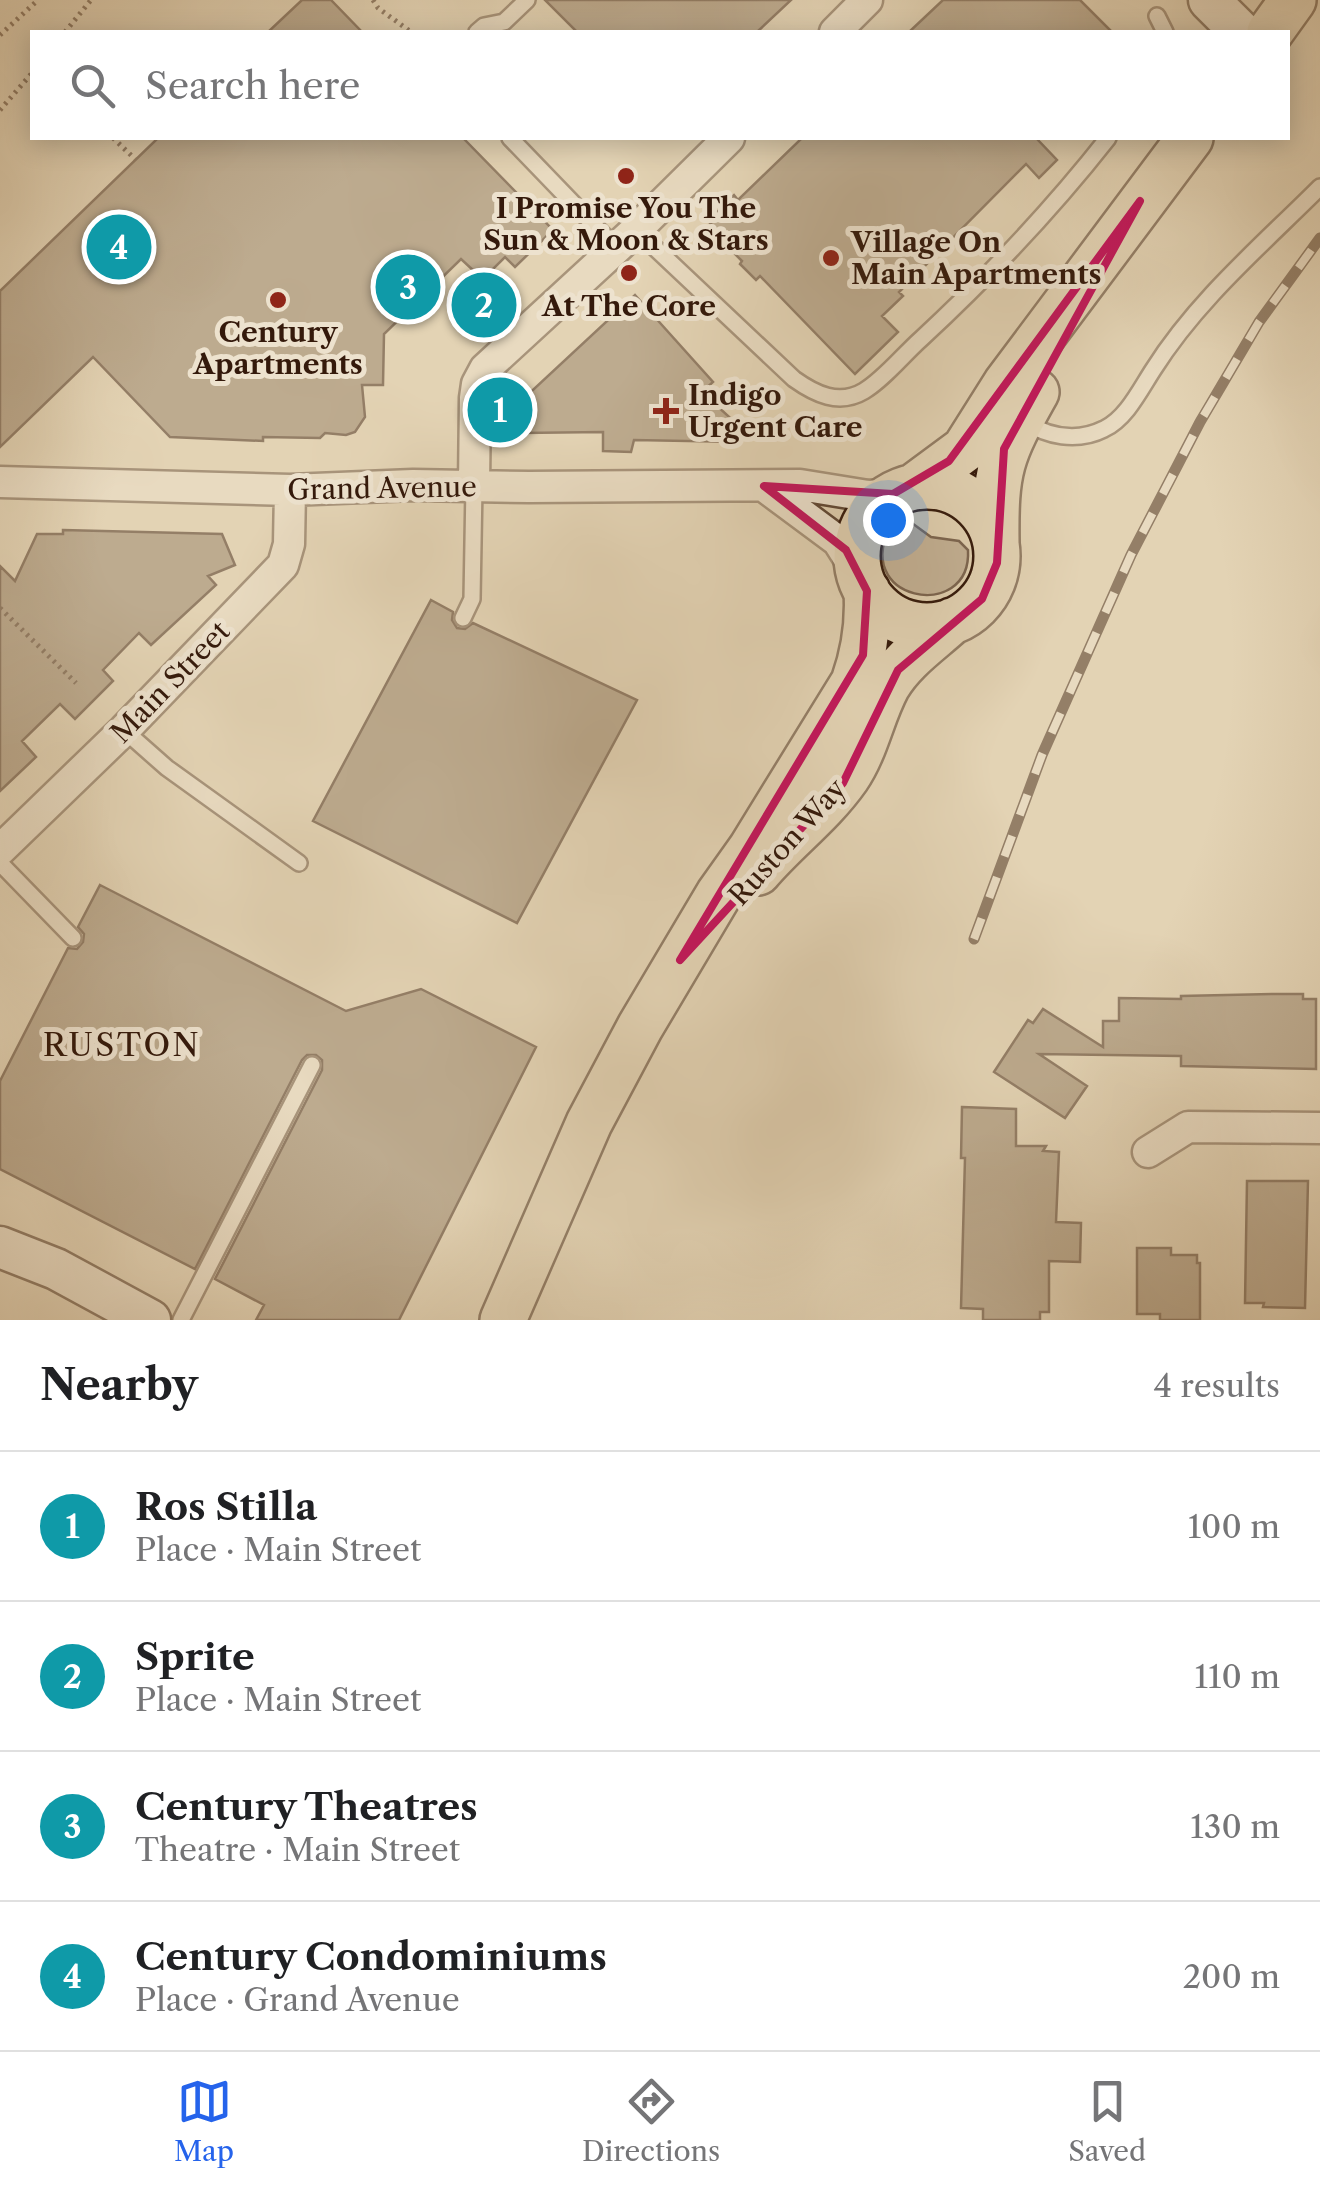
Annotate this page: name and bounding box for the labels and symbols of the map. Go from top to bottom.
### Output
marker: I Promise You The Sun & Moon & Stars [615,165,637,187]
place label: I Promise You The Sun & Moon & Stars [483,191,769,257]
pin: 4 [86,210,152,284]
place label: Village On Main Apartments [850,225,1101,291]
marker: Village On Main Apartments [820,247,842,269]
pin: 3 [376,250,440,324]
marker: At The Core [618,262,640,284]
pin: 2 [452,268,516,342]
marker: Century Apartments [267,289,289,311]
place label: At The Core [541,289,716,323]
place label: Century Apartments [192,315,363,381]
pin: 1 [468,372,532,448]
place label: Indigo Urgent Care [688,378,862,444]
marker: Indigo Urgent Care [653,398,679,424]
street label: Grand Avenue [287,469,477,507]
your location [863,495,914,546]
street label: Main Street [104,614,236,750]
street label: Ruston Way [721,771,853,912]
district label: RUSTON [43,1025,201,1064]

